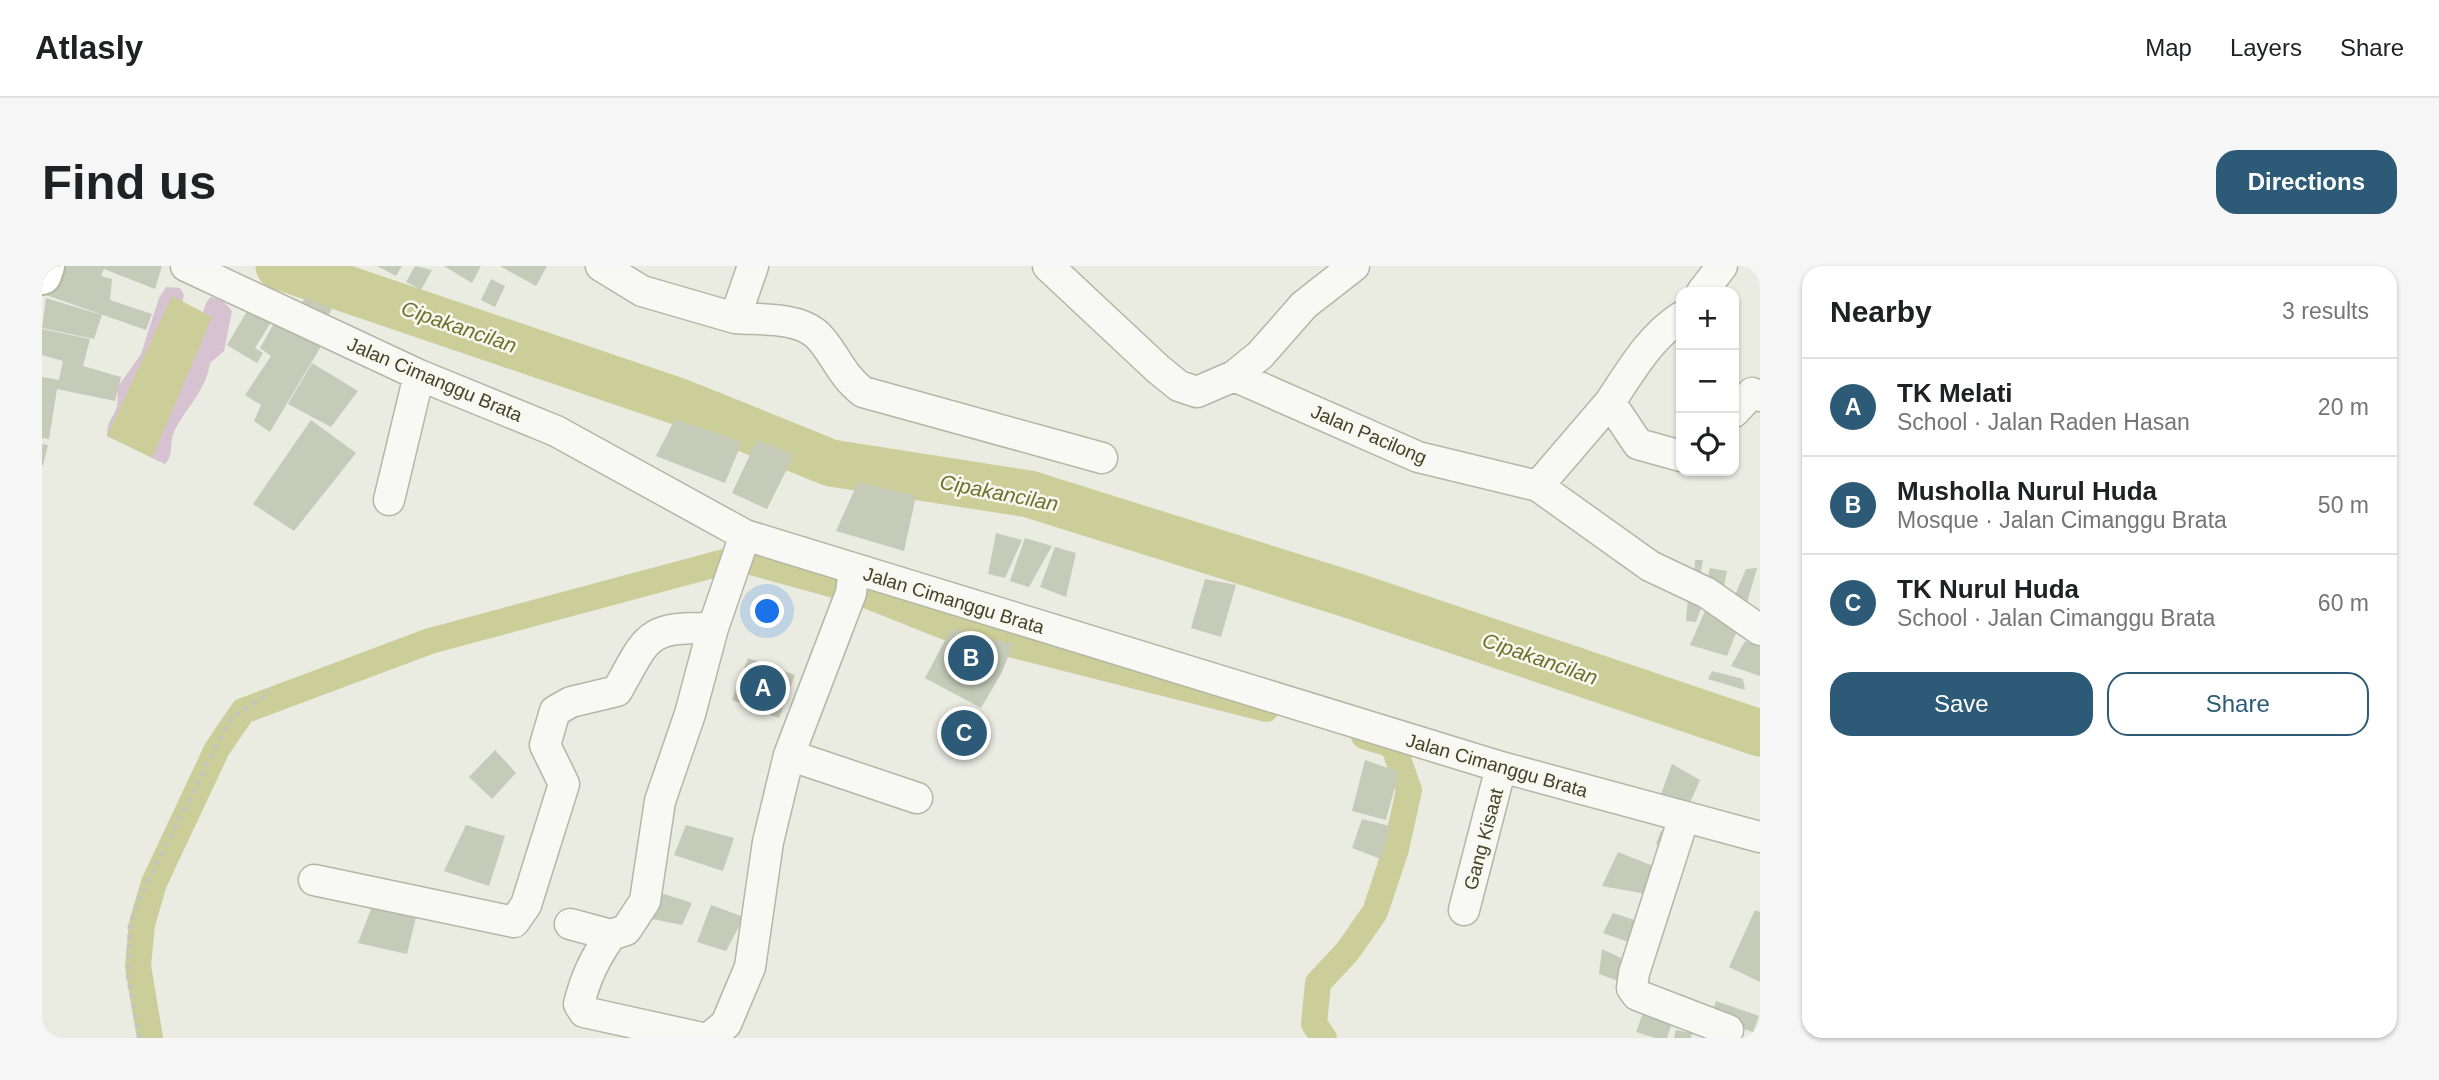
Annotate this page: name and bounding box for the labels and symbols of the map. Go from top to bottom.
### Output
water label: Cipakancilan [399,296,520,357]
street label: Jalan Cimanggu Brata [344,333,526,426]
street label: Jalan Pacilong [1308,401,1430,468]
water label: Cipakancilan [938,470,1060,515]
street label: Jalan Cimanggu Brata [861,563,1047,638]
your location [750,594,784,628]
water label: Cipakancilan [1480,628,1601,689]
pin: B [948,632,994,684]
pin: A [740,662,786,714]
pin: C [941,707,987,759]
street label: Jalan Cimanggu Brata [1404,729,1591,802]
street label: Gang Kisaat [1460,785,1507,892]

